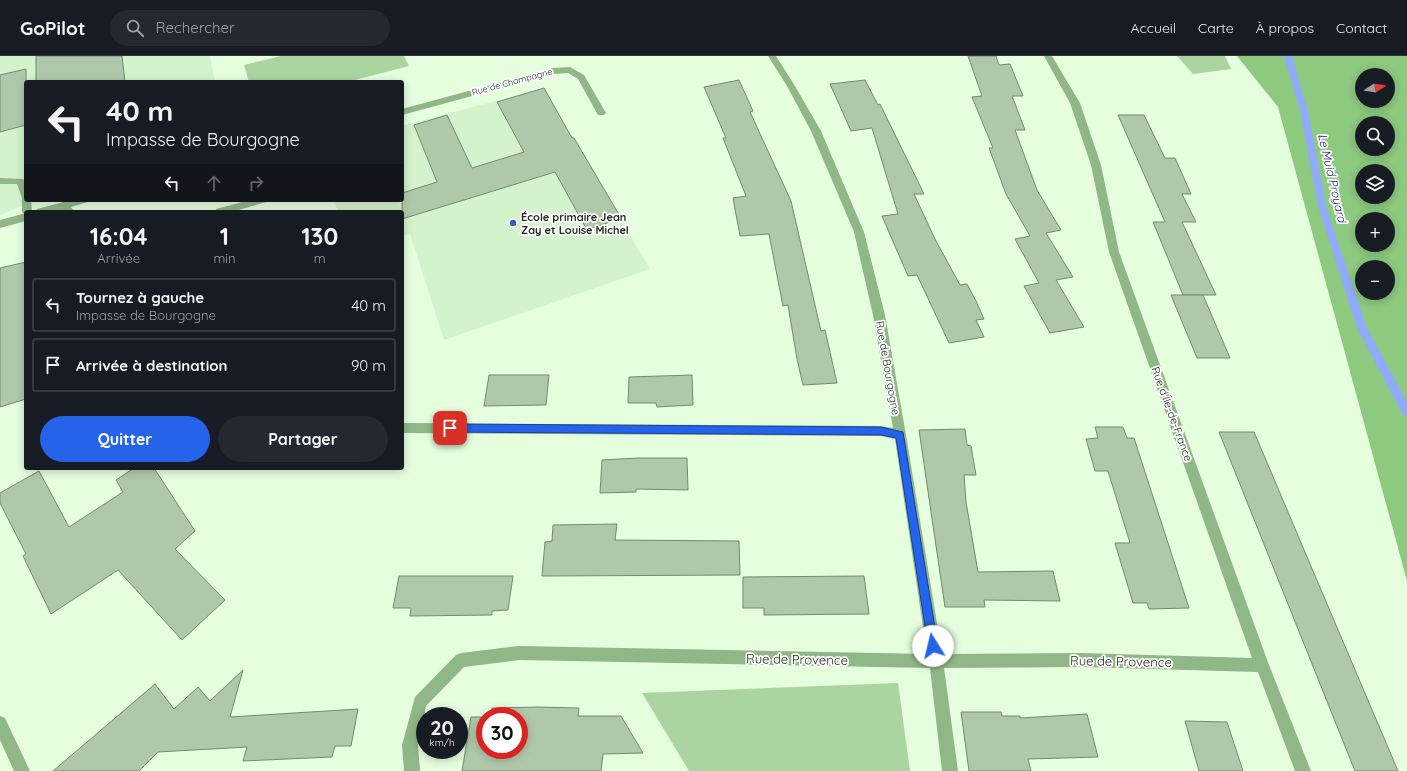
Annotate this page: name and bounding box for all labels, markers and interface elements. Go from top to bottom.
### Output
search box [110,10,390,46]
text: GoPilot [20,16,86,40]
icon: search [124,17,146,39]
text: Rechercher [156,18,235,37]
text: Accueil [1130,19,1176,37]
text: Carte [1198,19,1234,37]
text: À propos [1256,19,1314,37]
text: Contact [1336,19,1387,37]
street label: Rue de Champagne [470,65,553,98]
north arrow [1355,68,1395,108]
map controls [1355,68,1395,300]
text: 40 m [106,93,173,128]
icon: left [40,96,92,148]
button: search [1355,116,1395,156]
text: Impasse de Bourgogne [106,128,300,151]
water label: Le Muid Proyard [1315,132,1350,225]
button: layers [1355,164,1395,204]
icon: left [161,172,183,194]
icon: ahead [203,172,225,194]
icon: right [245,172,267,194]
place label: École primaire Jean Zay et Louise Michel [521,210,629,237]
button: + [1355,212,1395,252]
marker: École primaire Jean Zay et Louise Michel [508,218,518,228]
text: 16:04 [90,221,148,251]
text: 1 [220,221,229,251]
text: 130 [301,221,338,251]
text: Arrivée [97,250,140,266]
text: min [213,250,236,266]
text: m [314,250,326,266]
button: − [1355,260,1395,300]
text: Tournez à gauche [76,288,204,307]
icon: left [42,294,64,316]
text: 40 m [351,296,386,315]
text: Impasse de Bourgogne [76,307,216,323]
street label: Rue de Bourgogne [873,320,903,416]
icon: arrive [42,354,64,376]
text: Arrivée à destination [76,356,228,375]
text: 90 m [351,356,386,375]
street label: Rue d'Île-de-France [1148,365,1196,463]
pin [433,411,467,445]
button: Quitter [40,416,210,462]
button: Partager [218,416,388,462]
icon: arrive [439,417,461,439]
position arrow [912,625,954,667]
street label: Rue de Provence [746,650,848,668]
street label: Rue de Provence [1070,652,1172,670]
speed limit sign: 30 [476,707,528,759]
text: 20 [430,715,454,740]
text: km/h [429,736,455,749]

